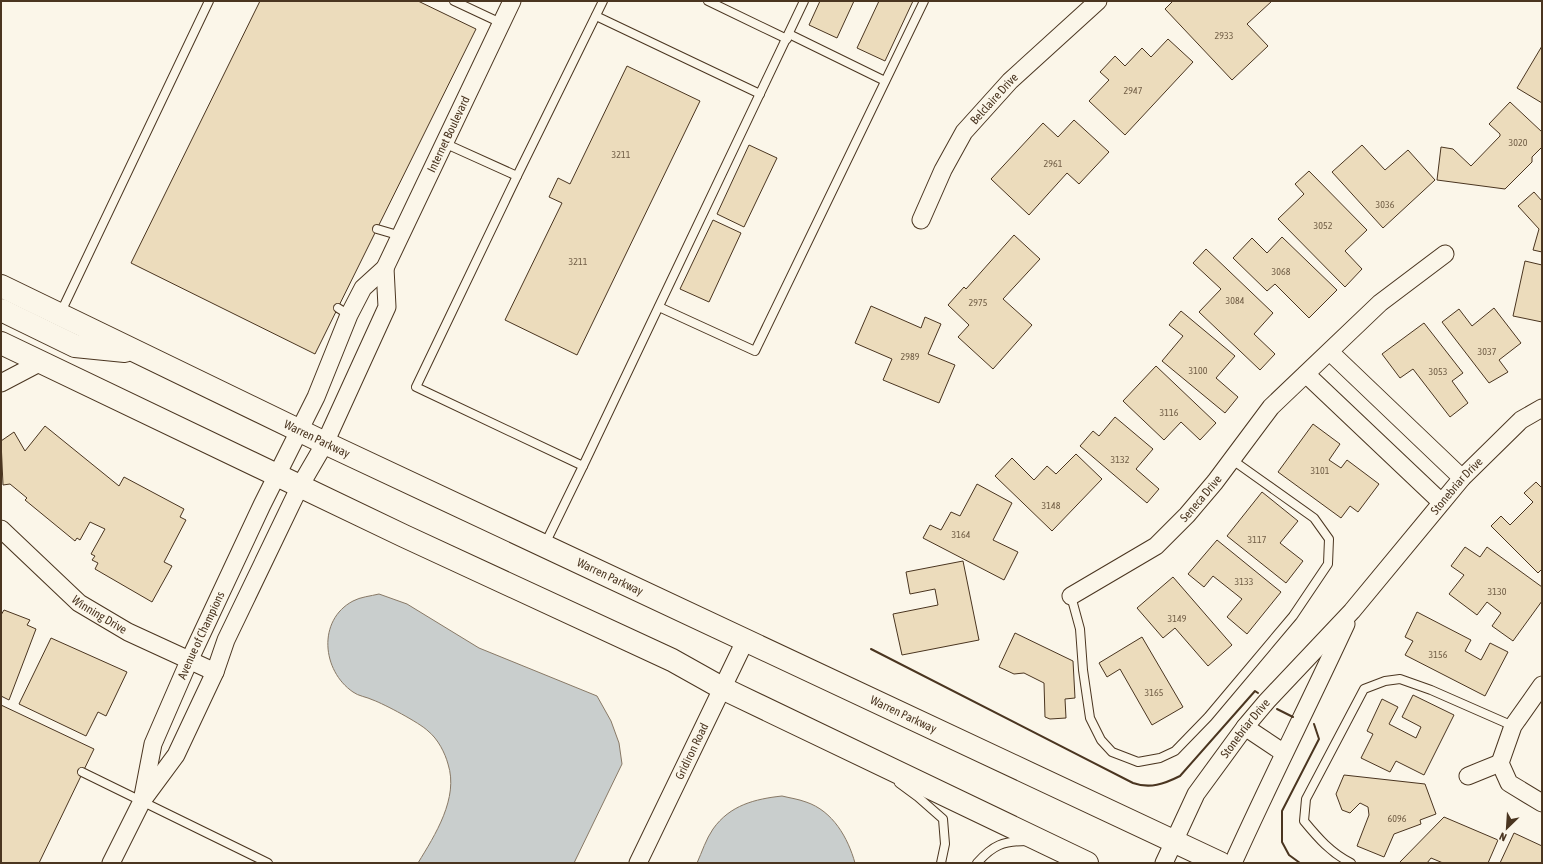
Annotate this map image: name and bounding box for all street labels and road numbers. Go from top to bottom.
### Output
street label: Belclaire Drive [967,70,1021,127]
street label: Internet Boulevard [424,94,473,175]
street label: Warren Parkway [282,417,352,461]
street label: Stonebriar Drive [1428,455,1486,517]
street label: Seneca Drive [1177,472,1225,525]
street label: Warren Parkway [575,555,646,598]
street label: Avenue of Champions [175,589,228,681]
street label: Winning Drive [69,593,129,637]
street label: Warren Parkway [868,693,939,736]
street label: Stonebriar Drive [1218,696,1273,761]
street label: Gridiron Road [672,721,711,782]

